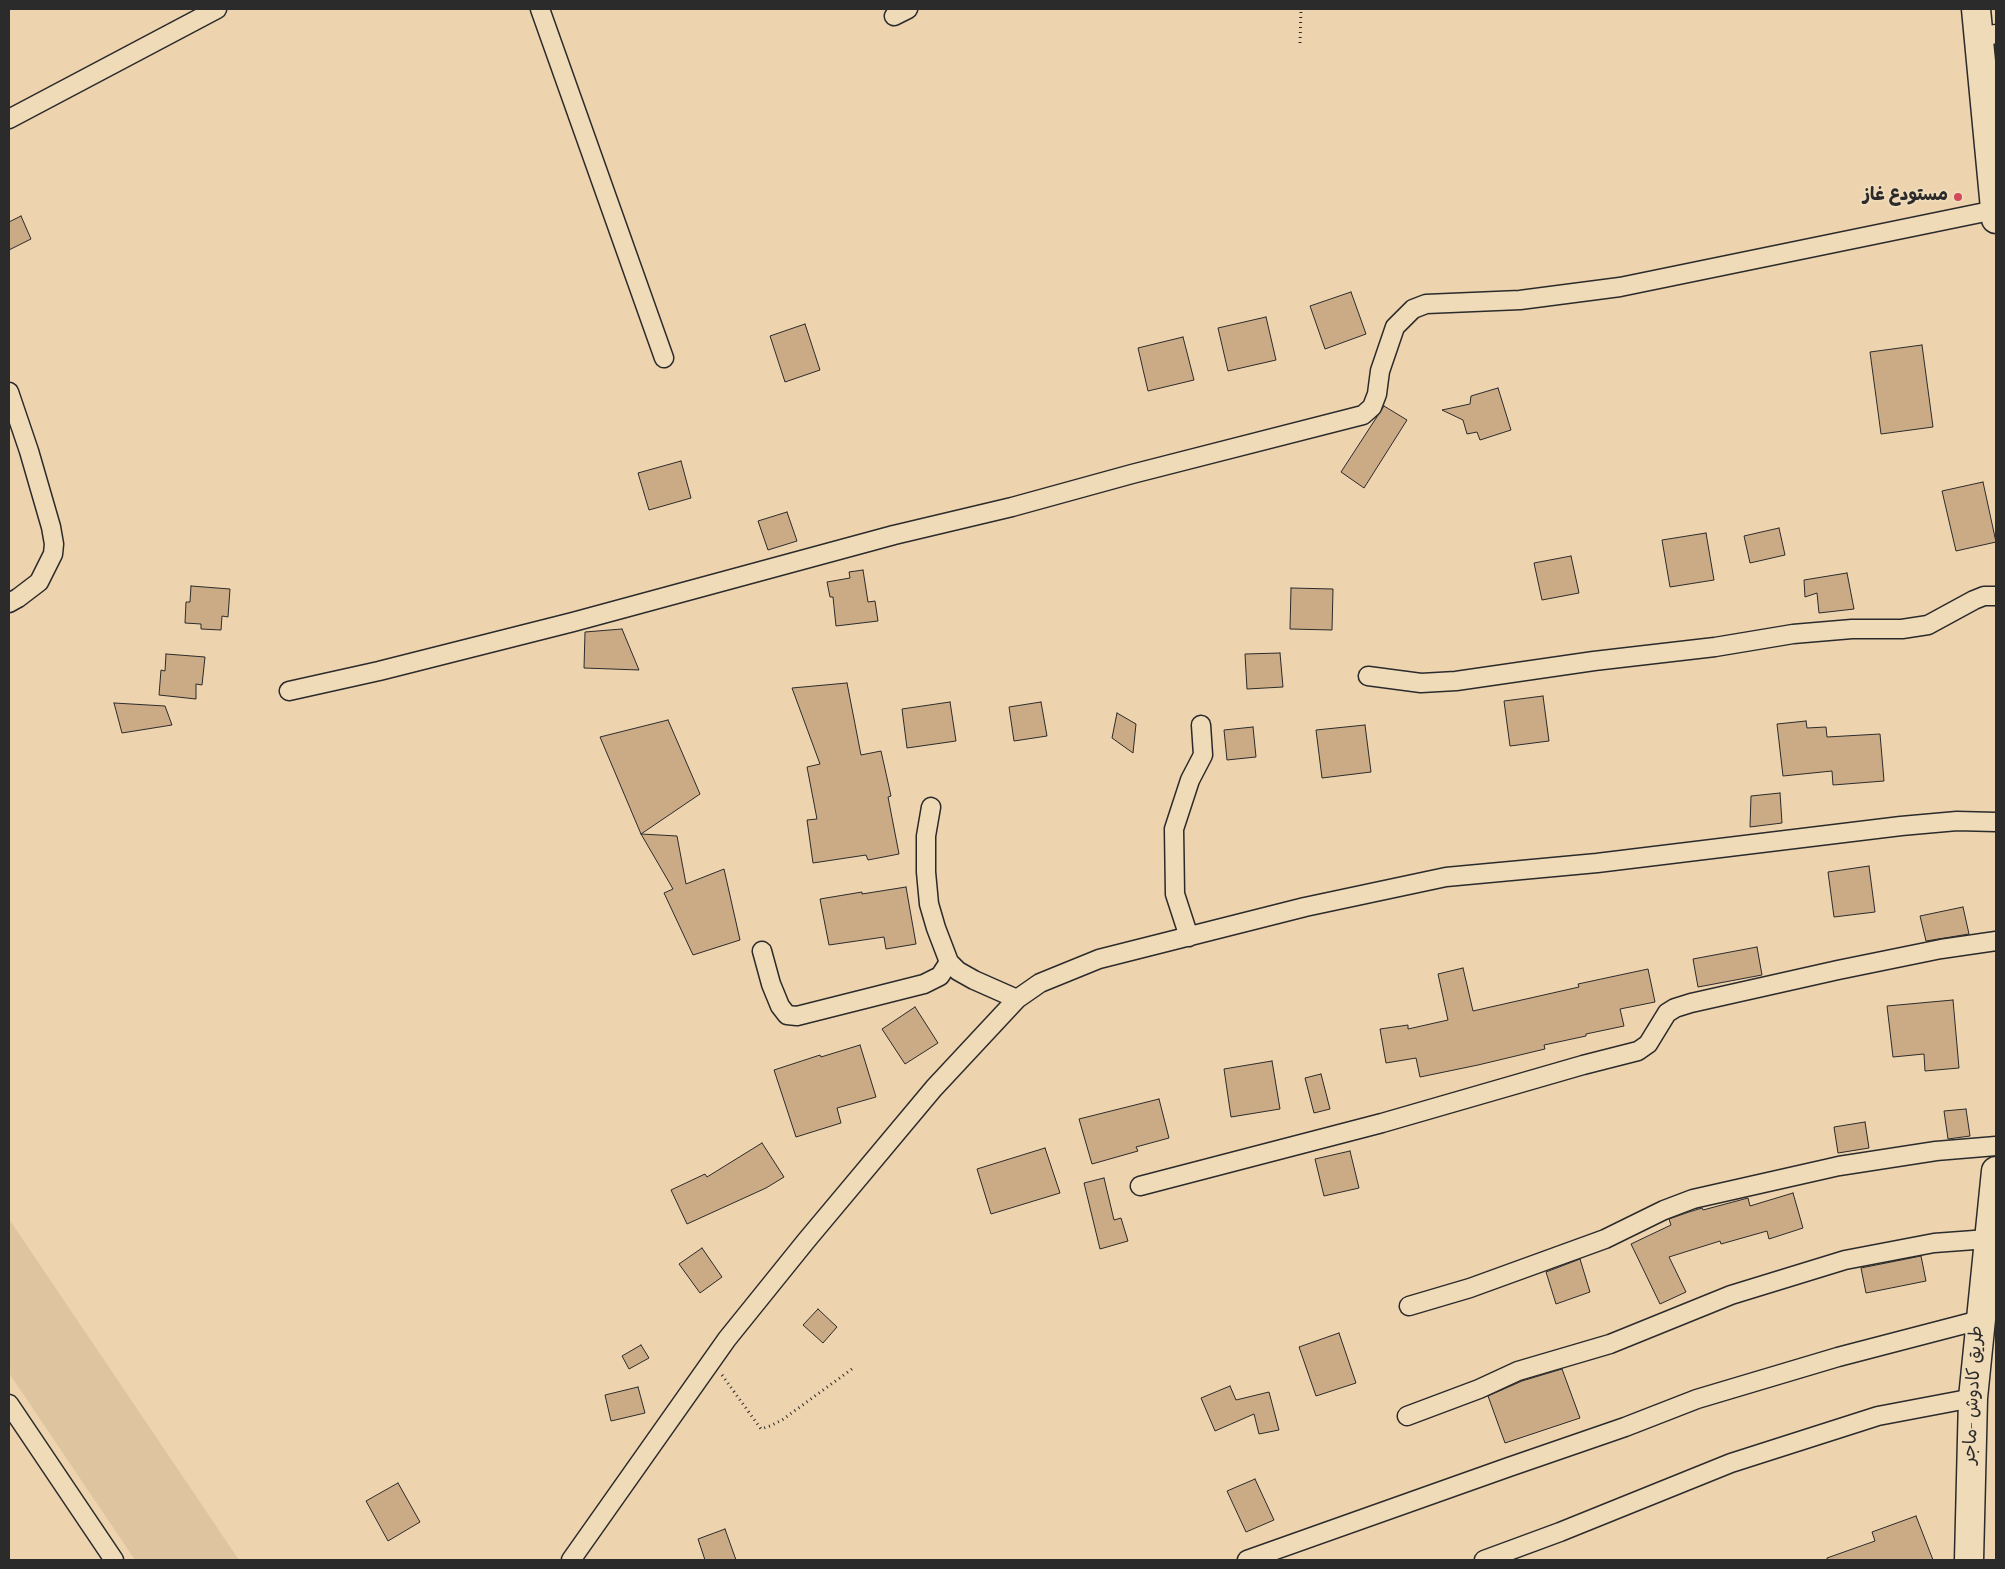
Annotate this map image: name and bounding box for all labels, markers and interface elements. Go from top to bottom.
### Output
place label: مستودع غاز [1863,186,1948,208]
marker: مستودع غاز [1952,191,1964,203]
street label: طريق كادوش -ماجر [1961,1325,1989,1465]

